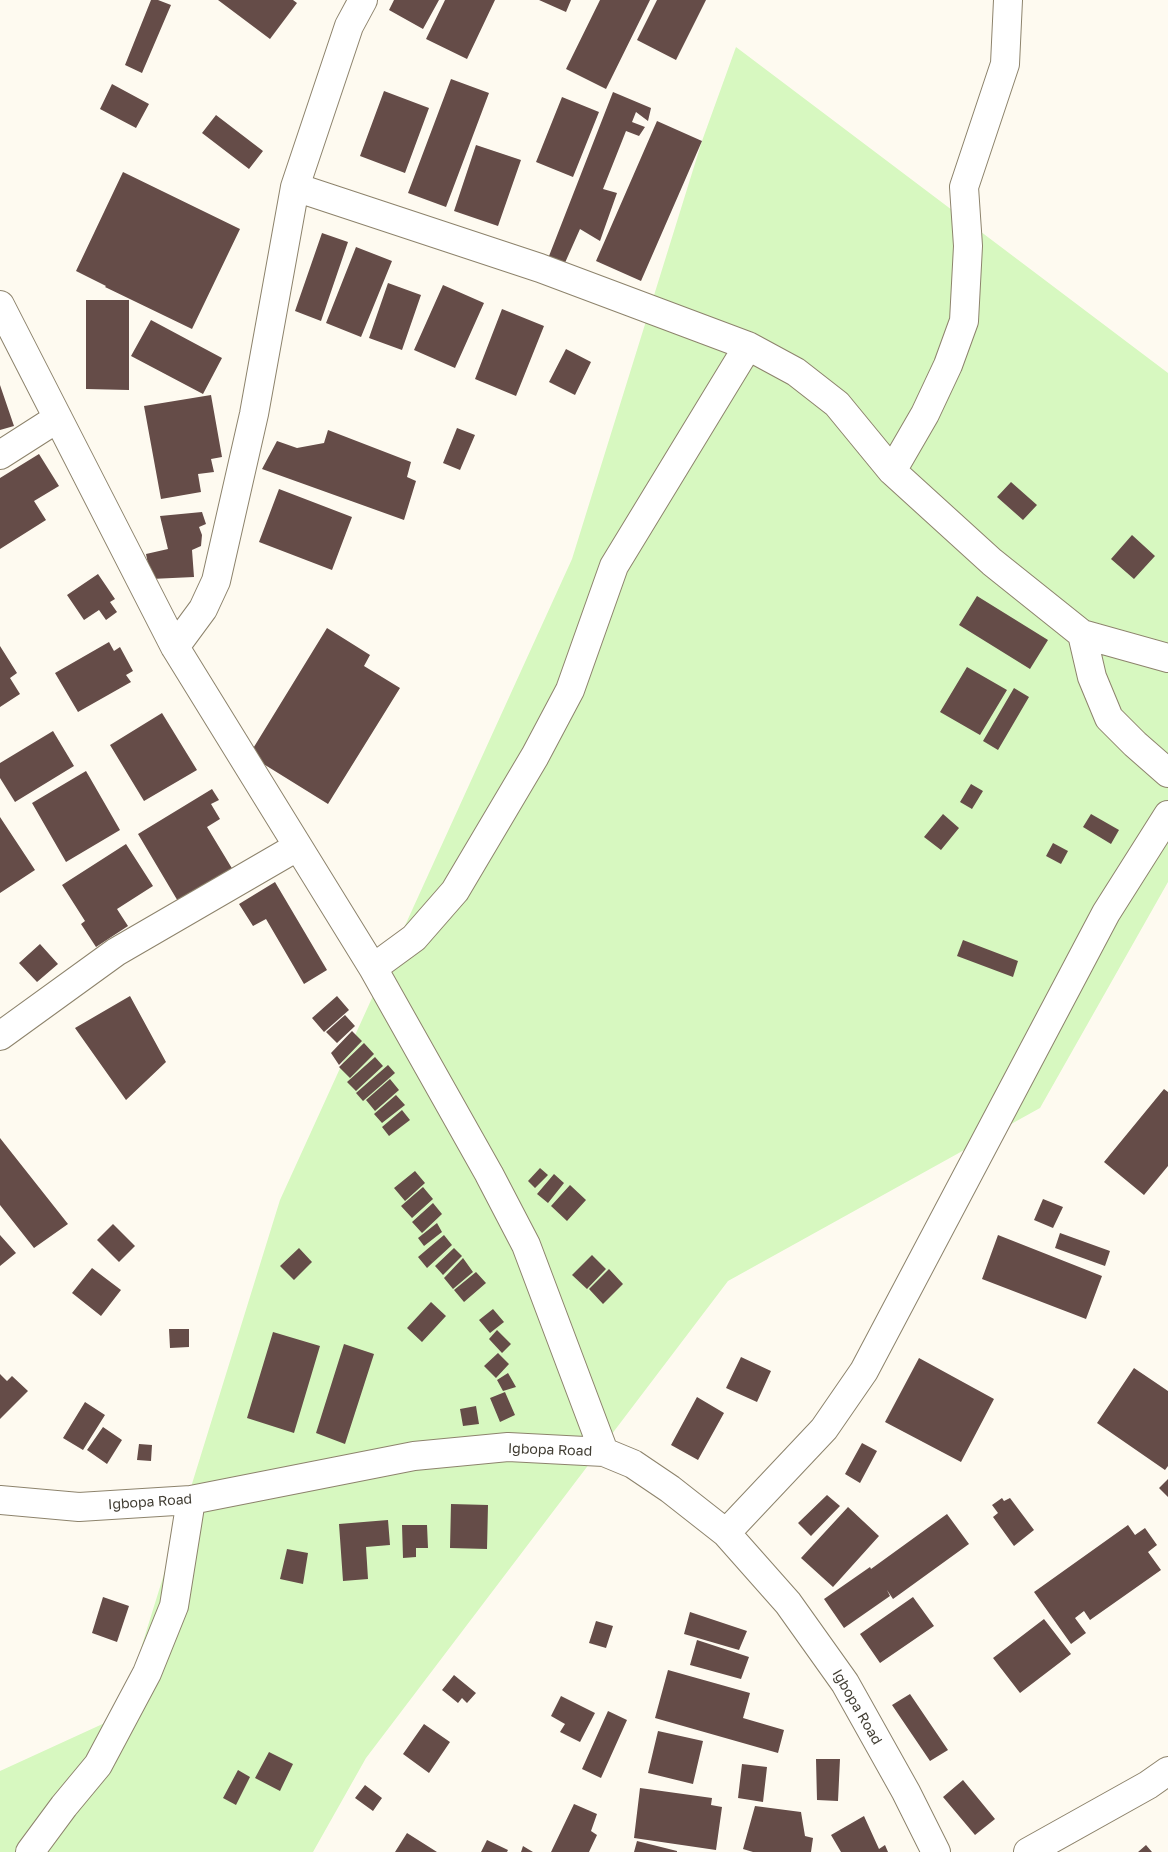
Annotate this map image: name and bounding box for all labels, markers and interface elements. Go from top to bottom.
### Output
street label: Igbopa Road [508,1440,592,1460]
street label: Igbopa Road [107,1491,193,1513]
street label: Igbopa Road [829,1666,885,1748]

